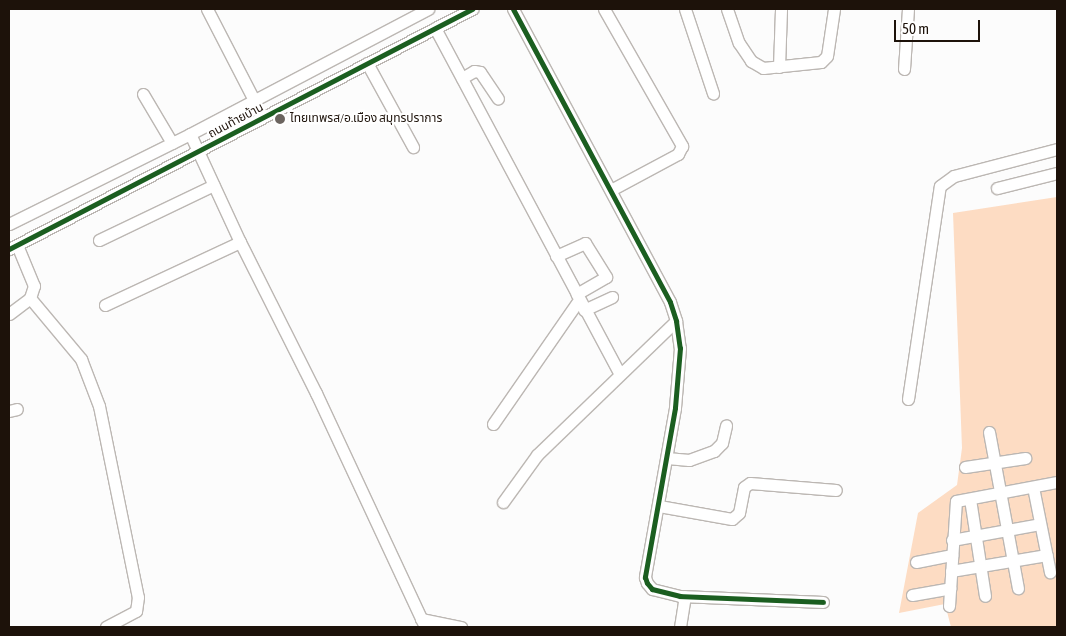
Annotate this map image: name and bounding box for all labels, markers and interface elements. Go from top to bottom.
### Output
scale bar [896,10,982,42]
text: 50 m [902,20,929,37]
street label: ถนนท้ายบ้าน [206,100,266,142]
place label: ไทยเทพรส/อ.เมือง สมุทรปราการ [290,112,442,126]
marker: ไทยเทพรส/อ.เมือง สมุทรปราการ [274,113,286,125]

